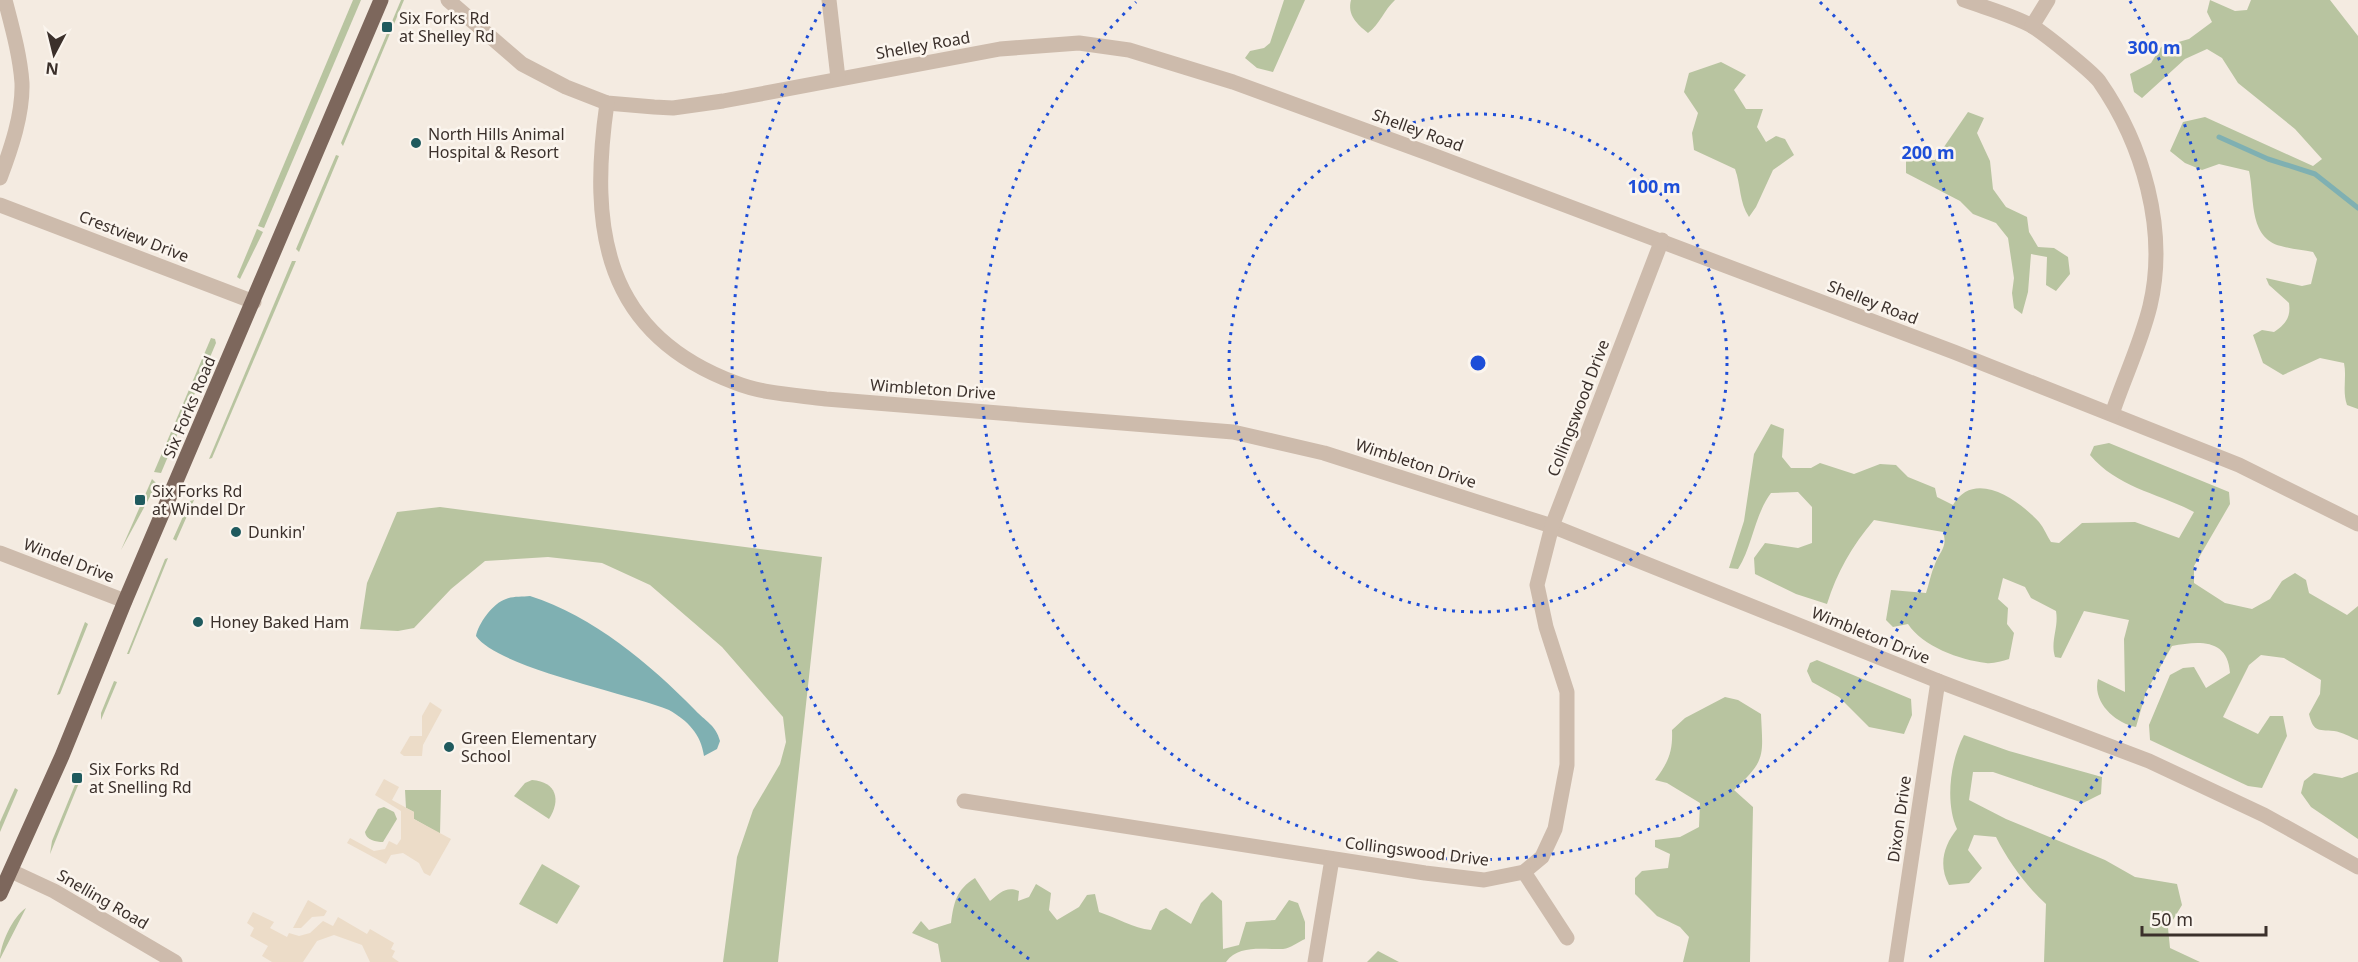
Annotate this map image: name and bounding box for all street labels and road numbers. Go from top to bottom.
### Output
street label: Shelley Road [874,26,972,64]
street label: Shelley Road [1369,103,1467,157]
street label: Crestview Drive [76,205,192,267]
street label: Shelley Road [1825,275,1921,329]
street label: Collingswood Drive [1542,336,1614,480]
street label: Six Forks Road [158,353,220,461]
street label: Wimbleton Drive [869,374,997,404]
street label: Wimbleton Drive [1353,433,1479,493]
street label: Windel Drive [20,533,118,587]
street label: Wimbleton Drive [1808,601,1934,669]
street label: Dixon Drive [1882,774,1916,864]
street label: Collingswood Drive [1344,831,1490,871]
street label: Snelling Road [53,864,153,934]

